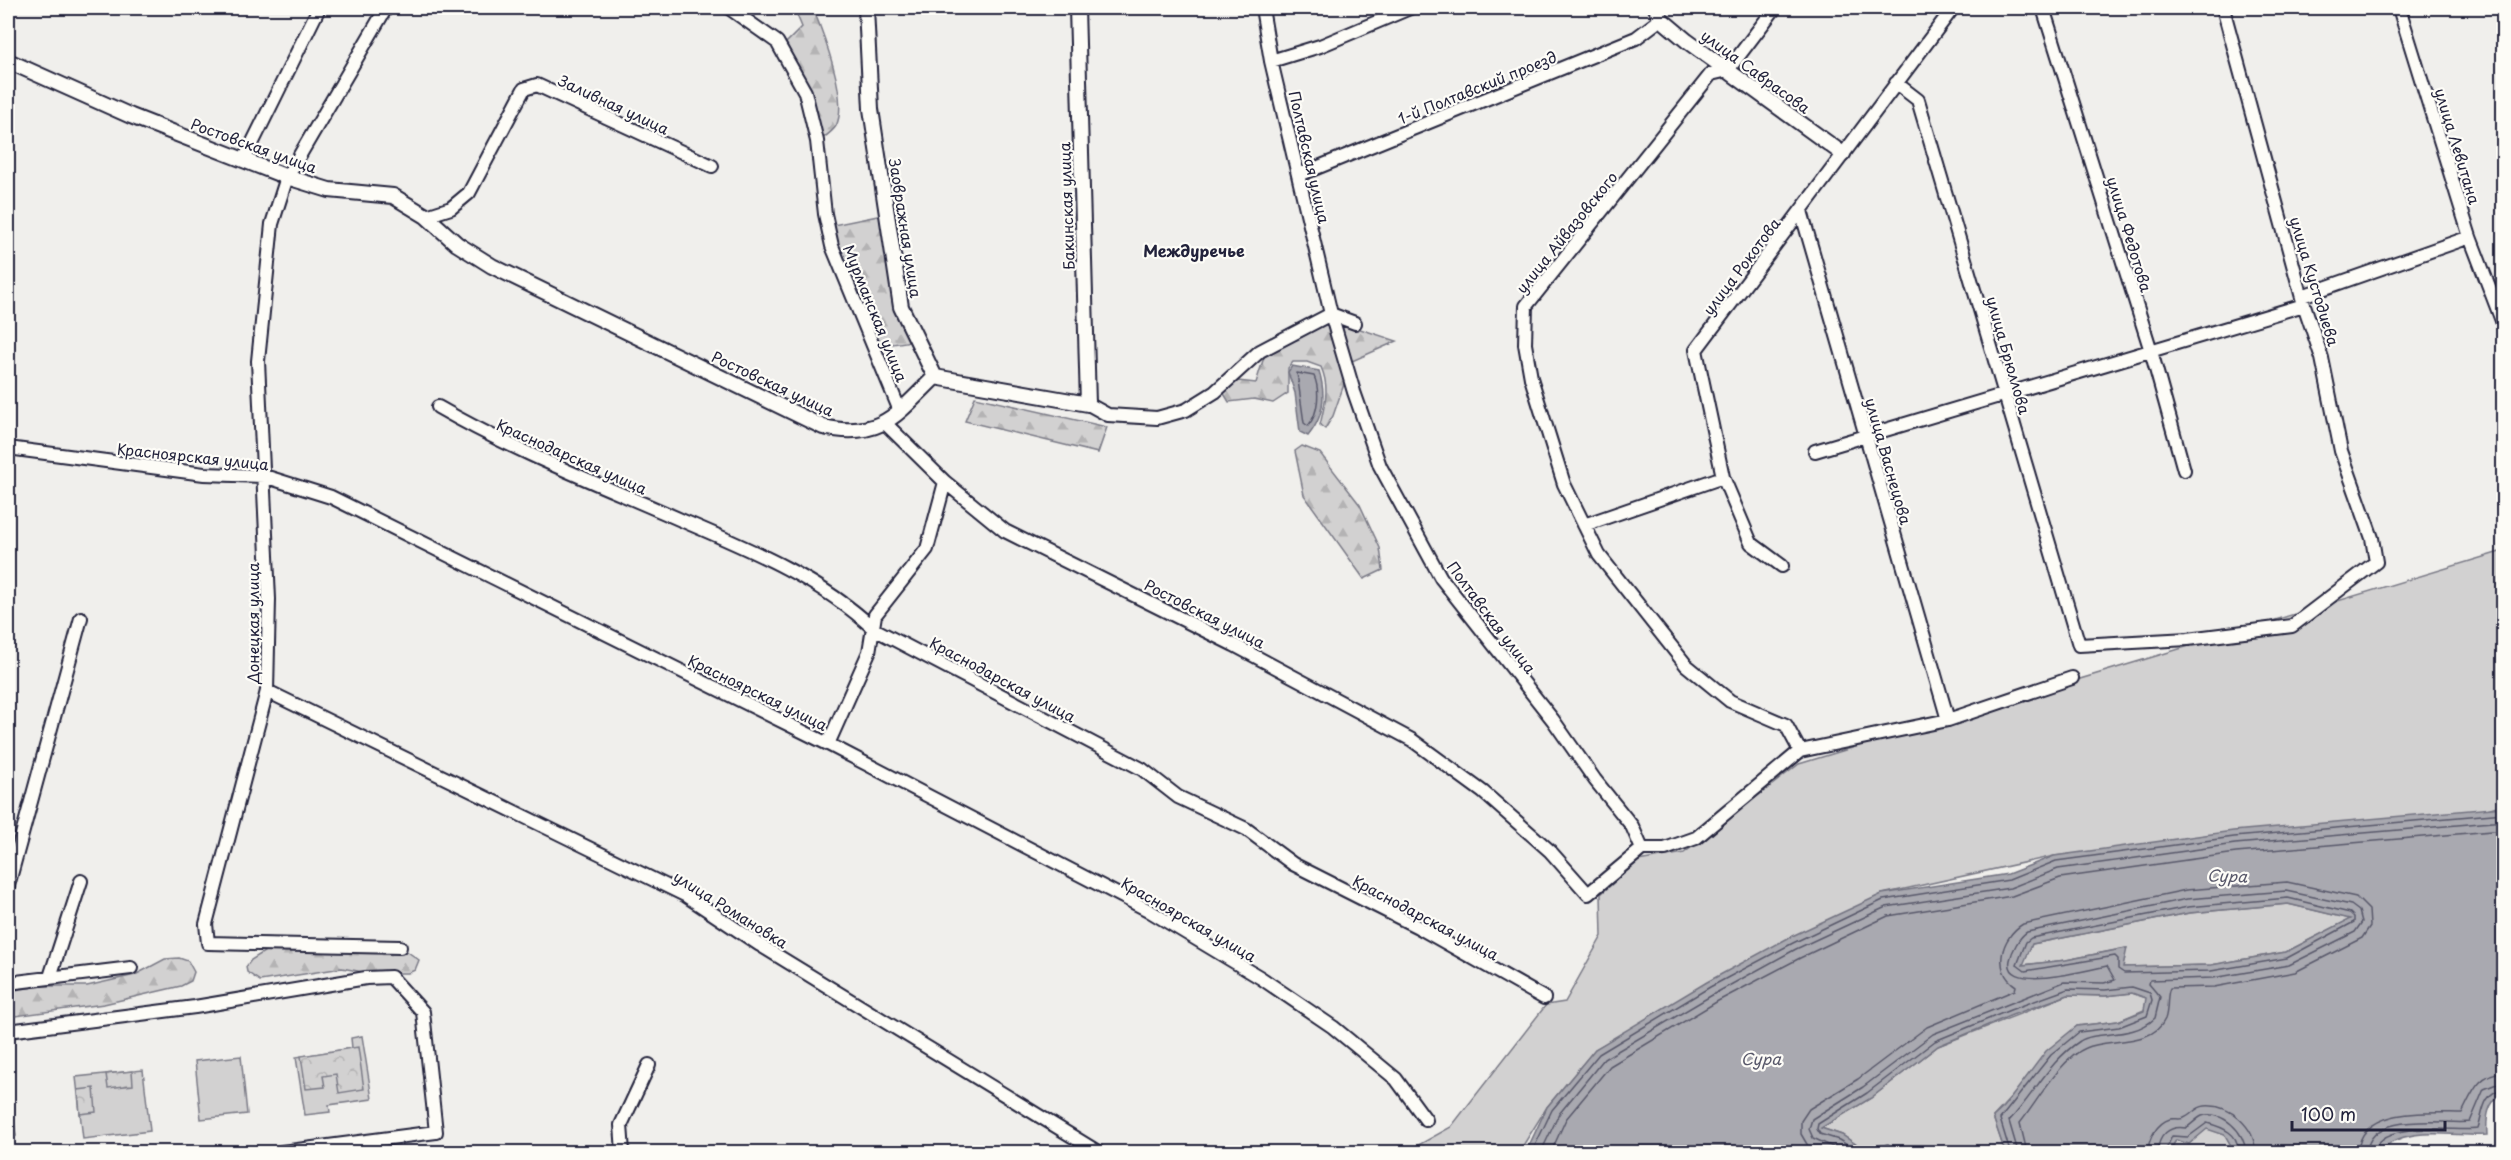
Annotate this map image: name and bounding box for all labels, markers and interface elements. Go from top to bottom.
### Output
street label: улица Саврасова [1697,23,1816,119]
street label: 1-й Полтавский проезд [1394,45,1560,129]
street label: Заливная улица [554,68,674,140]
street label: улица Левитана [2429,85,2487,208]
street label: Полтавская улица [1284,88,1337,226]
street label: Ростовская улица [188,111,321,179]
street label: Бакинская улица [1052,141,1080,270]
street label: Заовражная улица [884,157,928,300]
street label: улица Айвазовского [1510,166,1622,298]
street label: улица Федотова [2101,173,2159,295]
street label: улица Рокотова [1697,212,1786,320]
street label: улица Кустодиева [2284,213,2346,349]
district label: Междуречье [1143,238,1245,262]
street label: Мурманская улица [838,241,914,386]
street label: улица Брюллова [1981,293,2037,417]
street label: Ростовская улица [708,345,838,422]
street label: улица Васнецова [1860,395,1918,528]
street label: Краснодарская улица [493,412,651,500]
street label: Красноярская улица [116,437,271,475]
street label: Полтавская улица [1442,556,1542,679]
street label: Донецкая улица [241,562,264,685]
street label: Ростовская улица [1141,573,1270,654]
street label: Краснодарская улица [926,631,1081,728]
street label: Красноярская улица [684,648,832,736]
water label: Сура [2206,862,2249,888]
street label: улица Романовка [669,865,793,954]
street label: Краснодарская улица [1349,869,1504,966]
street label: Красноярская улица [1117,871,1261,967]
water label: Сура [1741,1046,1782,1070]
scale bar [2292,1094,2445,1132]
text: 100 m [2301,1100,2356,1127]

